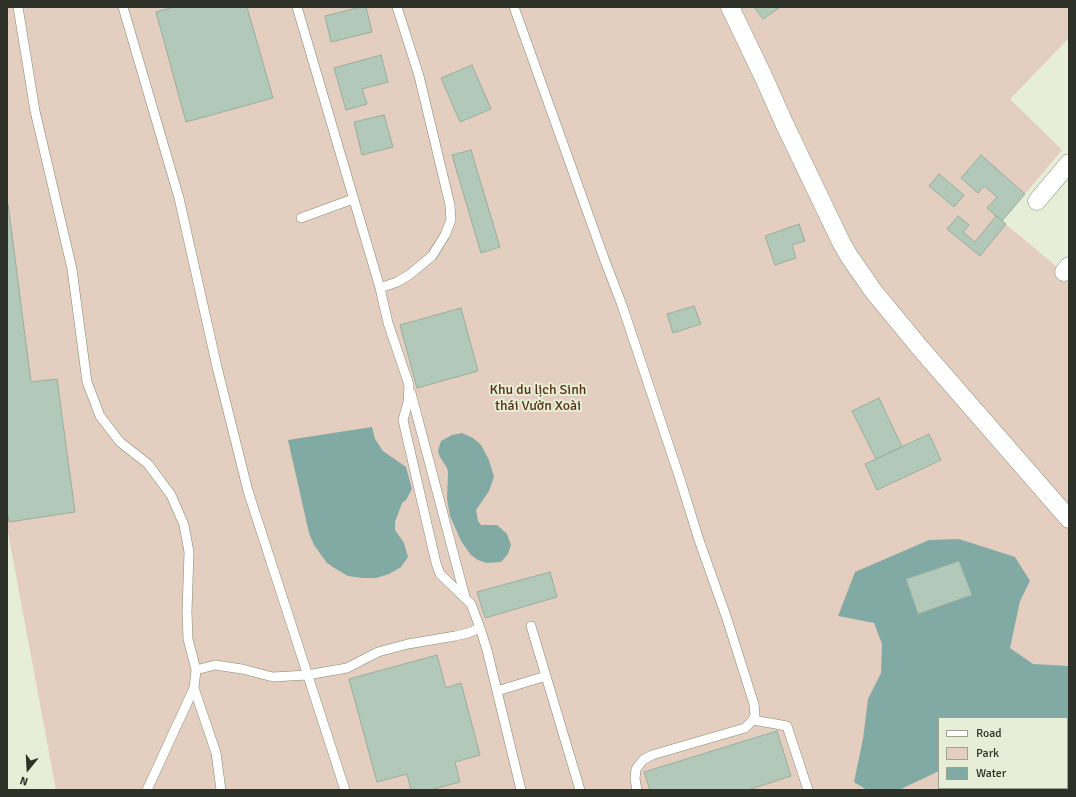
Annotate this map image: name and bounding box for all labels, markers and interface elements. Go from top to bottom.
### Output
park label: Khu du lịch Sinh thái Vườn Xoài [490,382,586,414]
legend [938,717,1068,789]
text: Road [976,726,1002,741]
text: Park [976,746,999,761]
north arrow [8,749,48,789]
text: Water [976,766,1006,781]
text: N [18,774,30,788]

